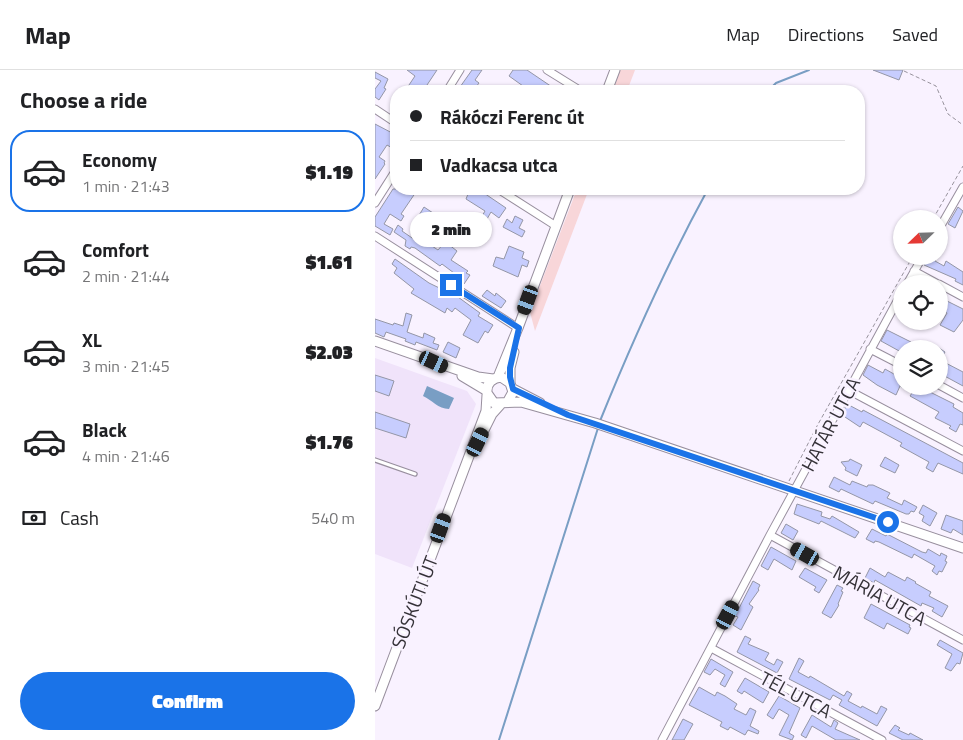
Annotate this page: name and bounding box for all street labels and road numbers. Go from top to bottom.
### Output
street label: HATÁR UTCA [793,372,867,476]
street label: SÓSKÚTI ÚT [383,551,445,653]
street label: MÁRIA UTCA [828,557,932,633]
street label: TÉL UTCA [755,663,837,725]

